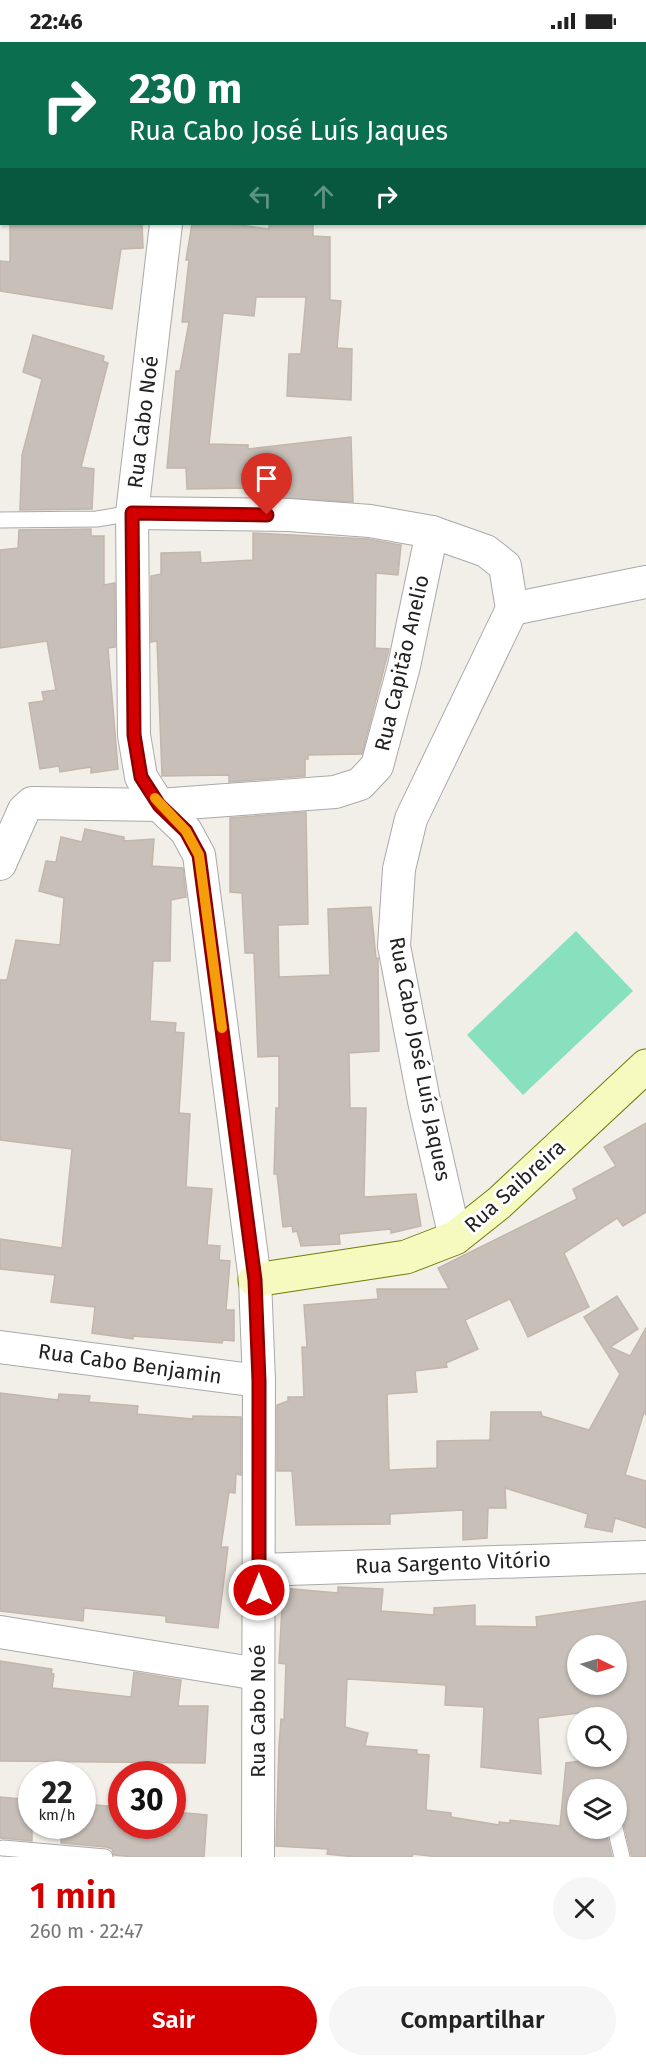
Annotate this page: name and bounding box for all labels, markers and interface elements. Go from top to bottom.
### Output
text: 22:46 [30,8,83,35]
text: 230 m [129,64,242,114]
icon: right [30,66,108,144]
text: Rua Cabo José Luís Jaques [129,115,448,147]
icon: left [244,180,277,213]
icon: ahead [307,180,340,213]
icon: right [370,180,403,213]
street label: Rua Cabo Noé [122,354,164,490]
pin [241,453,292,515]
icon: arrive [250,462,283,495]
street label: Rua Capitão Anelio [369,572,435,754]
street label: Rua Cabo José Luís Jaques [384,935,456,1183]
street label: Rua Saibreira [459,1134,571,1238]
street label: Rua Cabo Benjamin [36,1338,224,1390]
street label: Rua Sargento Vitório [355,1547,551,1579]
position arrow [227,1558,291,1622]
north arrow [567,1635,627,1695]
map controls [567,1635,627,1839]
street label: Rua Cabo Noé [245,1644,271,1778]
button: search [567,1707,627,1767]
speed limit sign: 30 [108,1761,186,1839]
text: 22 [41,1775,73,1811]
button: layers [567,1779,627,1839]
text: km/h [38,1806,76,1824]
text: 1 min [30,1874,117,1918]
button: close [553,1877,616,1940]
text: 260 m · 22:47 [30,1919,143,1943]
button: Sair [30,1986,317,2055]
button: Compartilhar [329,1986,616,2055]

